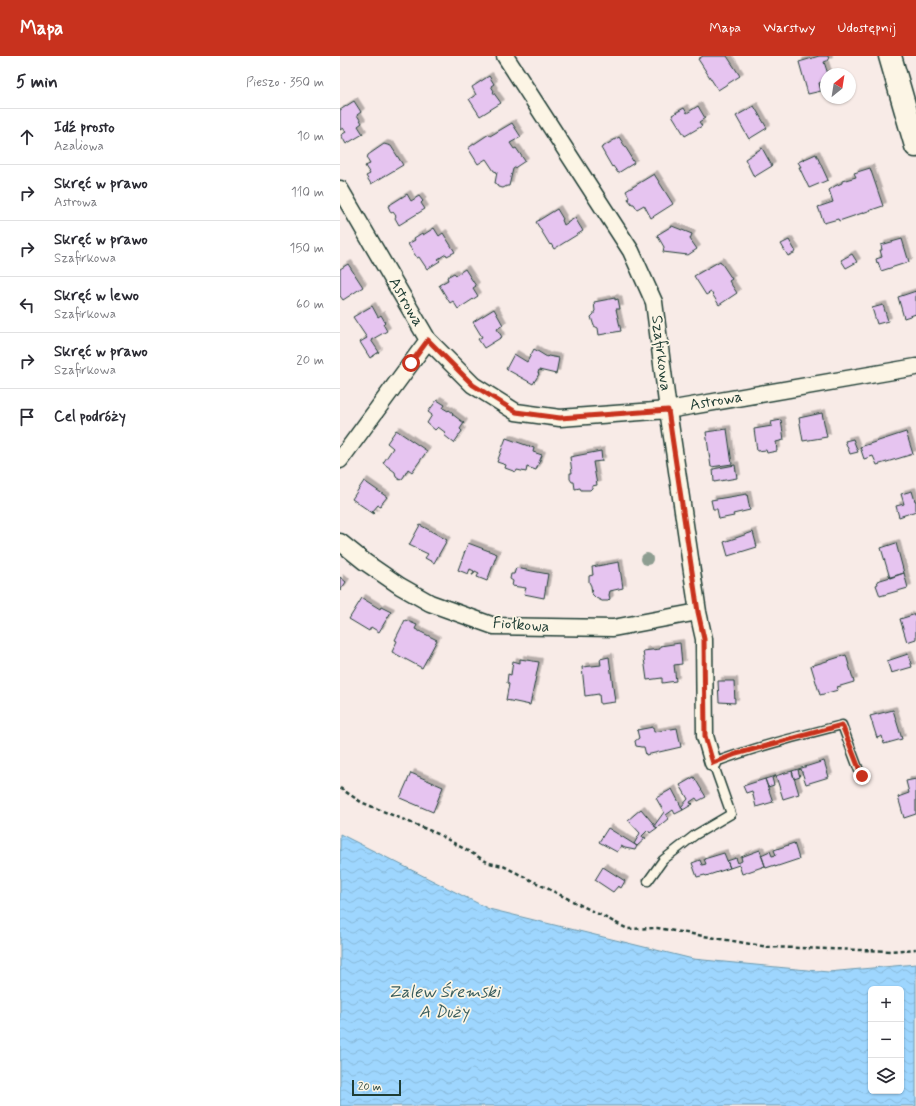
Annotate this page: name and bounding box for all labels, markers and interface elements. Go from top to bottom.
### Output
text: Mapa [20,16,63,41]
text: Mapa [709,19,741,37]
text: Warstwy [763,19,815,37]
text: Udostępnij [837,19,896,37]
north arrow [820,68,856,104]
text: 5 min [16,71,58,93]
text: Pieszo · 350 m [246,74,324,91]
text: Idź prosto [54,118,115,138]
icon: ahead [16,126,38,148]
text: 10 m [297,128,324,145]
text: Azaliowa [54,138,104,155]
text: Skręć w prawo [54,174,148,194]
icon: right [16,182,38,204]
text: 110 m [291,184,324,201]
text: Astrowa [54,194,98,211]
text: Skręć w prawo [54,230,148,250]
icon: right [16,238,38,260]
text: 150 m [290,240,324,257]
text: Szafirkowa [54,250,116,267]
street label: Astrowa [384,274,428,330]
text: Skręć w lewo [54,286,139,306]
icon: left [16,294,38,316]
text: 60 m [296,296,324,313]
text: Szafirkowa [54,306,116,323]
street label: Szafirkowa [646,314,676,392]
text: Skręć w prawo [54,342,148,362]
icon: right [16,350,38,372]
text: 20 m [296,352,324,369]
route start [402,354,420,372]
text: Szafirkowa [54,362,116,379]
street label: Astrowa [688,386,744,416]
icon: arrive [16,406,38,428]
text: Cel podróży [54,407,126,427]
street label: Fiołkowa [492,613,550,637]
route end [853,767,871,785]
water label: Zalew Śremski A Duży [388,981,501,1023]
map controls [868,986,904,1094]
button: + [868,986,904,1022]
button: − [868,1022,904,1058]
button: layers [868,1058,904,1094]
scale bar [352,1078,401,1097]
text: 20 m [358,1080,381,1094]

